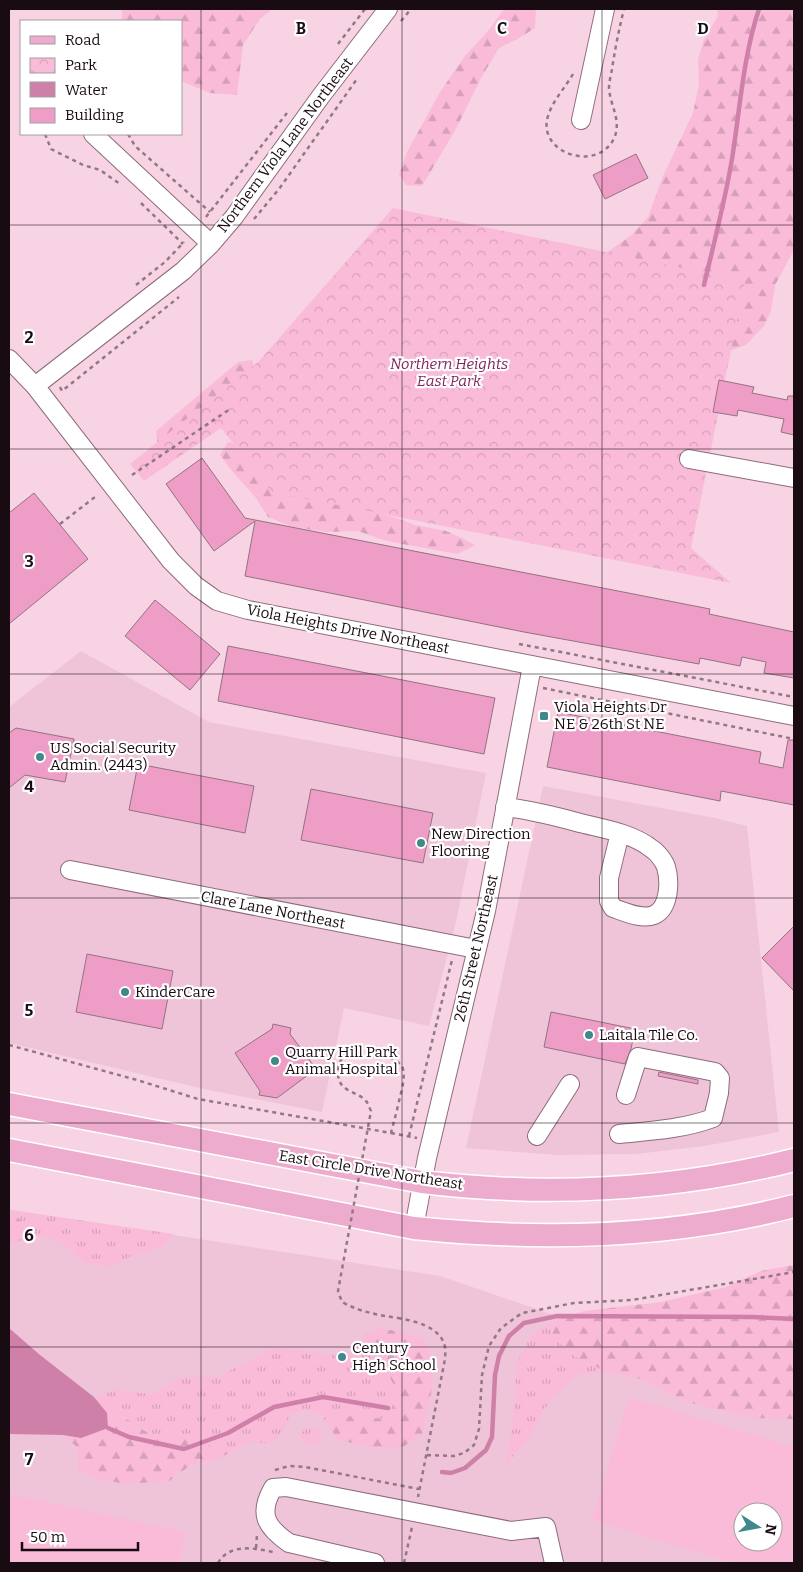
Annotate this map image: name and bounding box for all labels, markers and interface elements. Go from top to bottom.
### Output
text: B [296,19,306,38]
text: C [497,19,507,38]
text: D [697,19,709,38]
legend [20,20,182,135]
text: Road [65,31,100,49]
street label: Northern Viola Lane Northeast [213,54,357,236]
text: Park [65,56,97,74]
text: Water [65,81,108,99]
text: Building [65,106,124,124]
text: 2 [24,328,34,347]
park label: Northern Heights East Park [390,355,508,390]
text: 3 [24,552,34,571]
street label: Viola Heights Drive Northeast [245,601,451,658]
place label: Viola Heights Dr NE & 26th St NE [554,698,667,733]
marker: Viola Heights Dr NE & 26th St NE [538,710,550,722]
place label: US Social Security Admin. (2443) [50,739,176,774]
marker: US Social Security Admin. (2443) [34,751,46,763]
text: 4 [24,777,34,796]
place label: New Direction Flooring [431,825,531,860]
marker: New Direction Flooring [415,837,427,849]
street label: 26th Street Northeast [450,872,502,1023]
street label: Clare Lane Northeast [199,887,347,933]
place label: KinderCare [135,983,215,1001]
marker: KinderCare [119,986,131,998]
text: 5 [25,1001,34,1020]
place label: Laitala Tile Co. [599,1026,698,1044]
marker: Laitala Tile Co. [583,1029,595,1041]
place label: Quarry Hill Park Animal Hospital [285,1043,398,1078]
marker: Quarry Hill Park Animal Hospital [269,1055,281,1067]
street label: East Circle Drive Northeast [278,1147,465,1194]
text: 6 [24,1226,34,1245]
place label: Century High School [352,1339,436,1374]
marker: Century High School [336,1351,348,1363]
text: 7 [25,1450,34,1469]
north arrow [733,1502,783,1552]
scale bar [22,1520,139,1552]
text: N [761,1522,780,1536]
text: 50 m [30,1528,66,1546]

